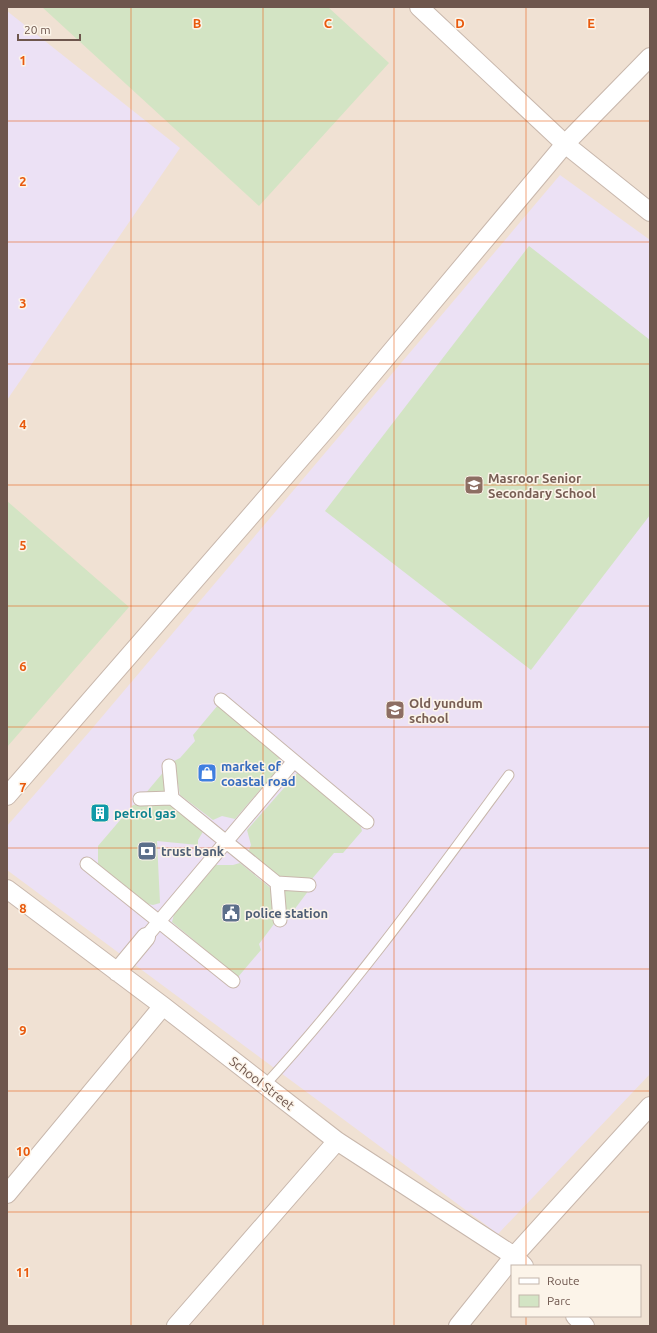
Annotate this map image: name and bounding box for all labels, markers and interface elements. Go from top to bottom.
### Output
scale bar [18,16,80,42]
text: B [193,16,202,30]
text: C [324,16,333,30]
text: D [455,16,465,30]
text: E [587,16,595,30]
text: 20 m [24,23,51,36]
text: 1 [19,53,27,67]
text: 2 [19,174,27,188]
text: 3 [19,296,27,310]
text: 4 [19,417,27,431]
place label: Masroor Senior Secondary School [488,471,596,500]
school or university icon: Masroor Senior Secondary School [463,474,485,496]
text: 5 [19,538,27,552]
text: 6 [19,659,27,673]
place label: Old yundum school [409,696,483,725]
school or university icon: Old yundum school [384,699,406,721]
place label: market of coastal road [221,759,296,788]
shop icon: market of coastal road [196,762,218,784]
text: 7 [19,780,27,794]
building icon: petrol gas [89,802,111,824]
place label: petrol gas [114,806,176,820]
bank icon: trust bank [136,840,158,862]
place label: trust bank [161,844,225,858]
text: 8 [19,901,27,915]
public building icon: police station [220,902,242,924]
place label: police station [245,906,328,920]
text: 9 [19,1023,27,1037]
street label: School Street [227,1053,297,1113]
text: 10 [16,1144,30,1158]
text: 11 [16,1265,30,1279]
legend [511,1265,641,1317]
text: Route [547,1274,580,1287]
text: Parc [547,1294,571,1307]

